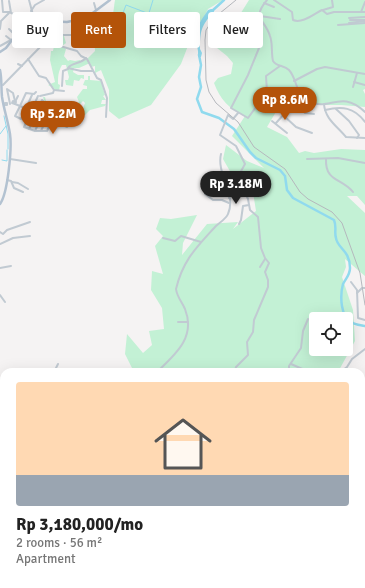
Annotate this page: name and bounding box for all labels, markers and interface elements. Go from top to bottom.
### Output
chip: Buy [12,12,63,48]
chip: Rent [71,12,126,48]
chip: Filters [134,12,200,48]
chip: New [208,12,263,48]
pin: Rp 8.6M [248,87,322,121]
text: Rp 8.6M [262,92,308,108]
pin: Rp 5.2M [16,101,90,135]
text: Rp 5.2M [30,106,76,122]
pin: Rp 3.18M [195,171,277,205]
text: Rp 3.18M [209,176,263,192]
map controls [309,312,353,356]
button: locate [309,312,353,356]
icon: home [147,408,219,480]
text: Rp 3,180,000/mo [16,514,143,535]
text: 2 rooms · 56 m² [16,535,102,551]
text: Apartment [16,551,76,567]

